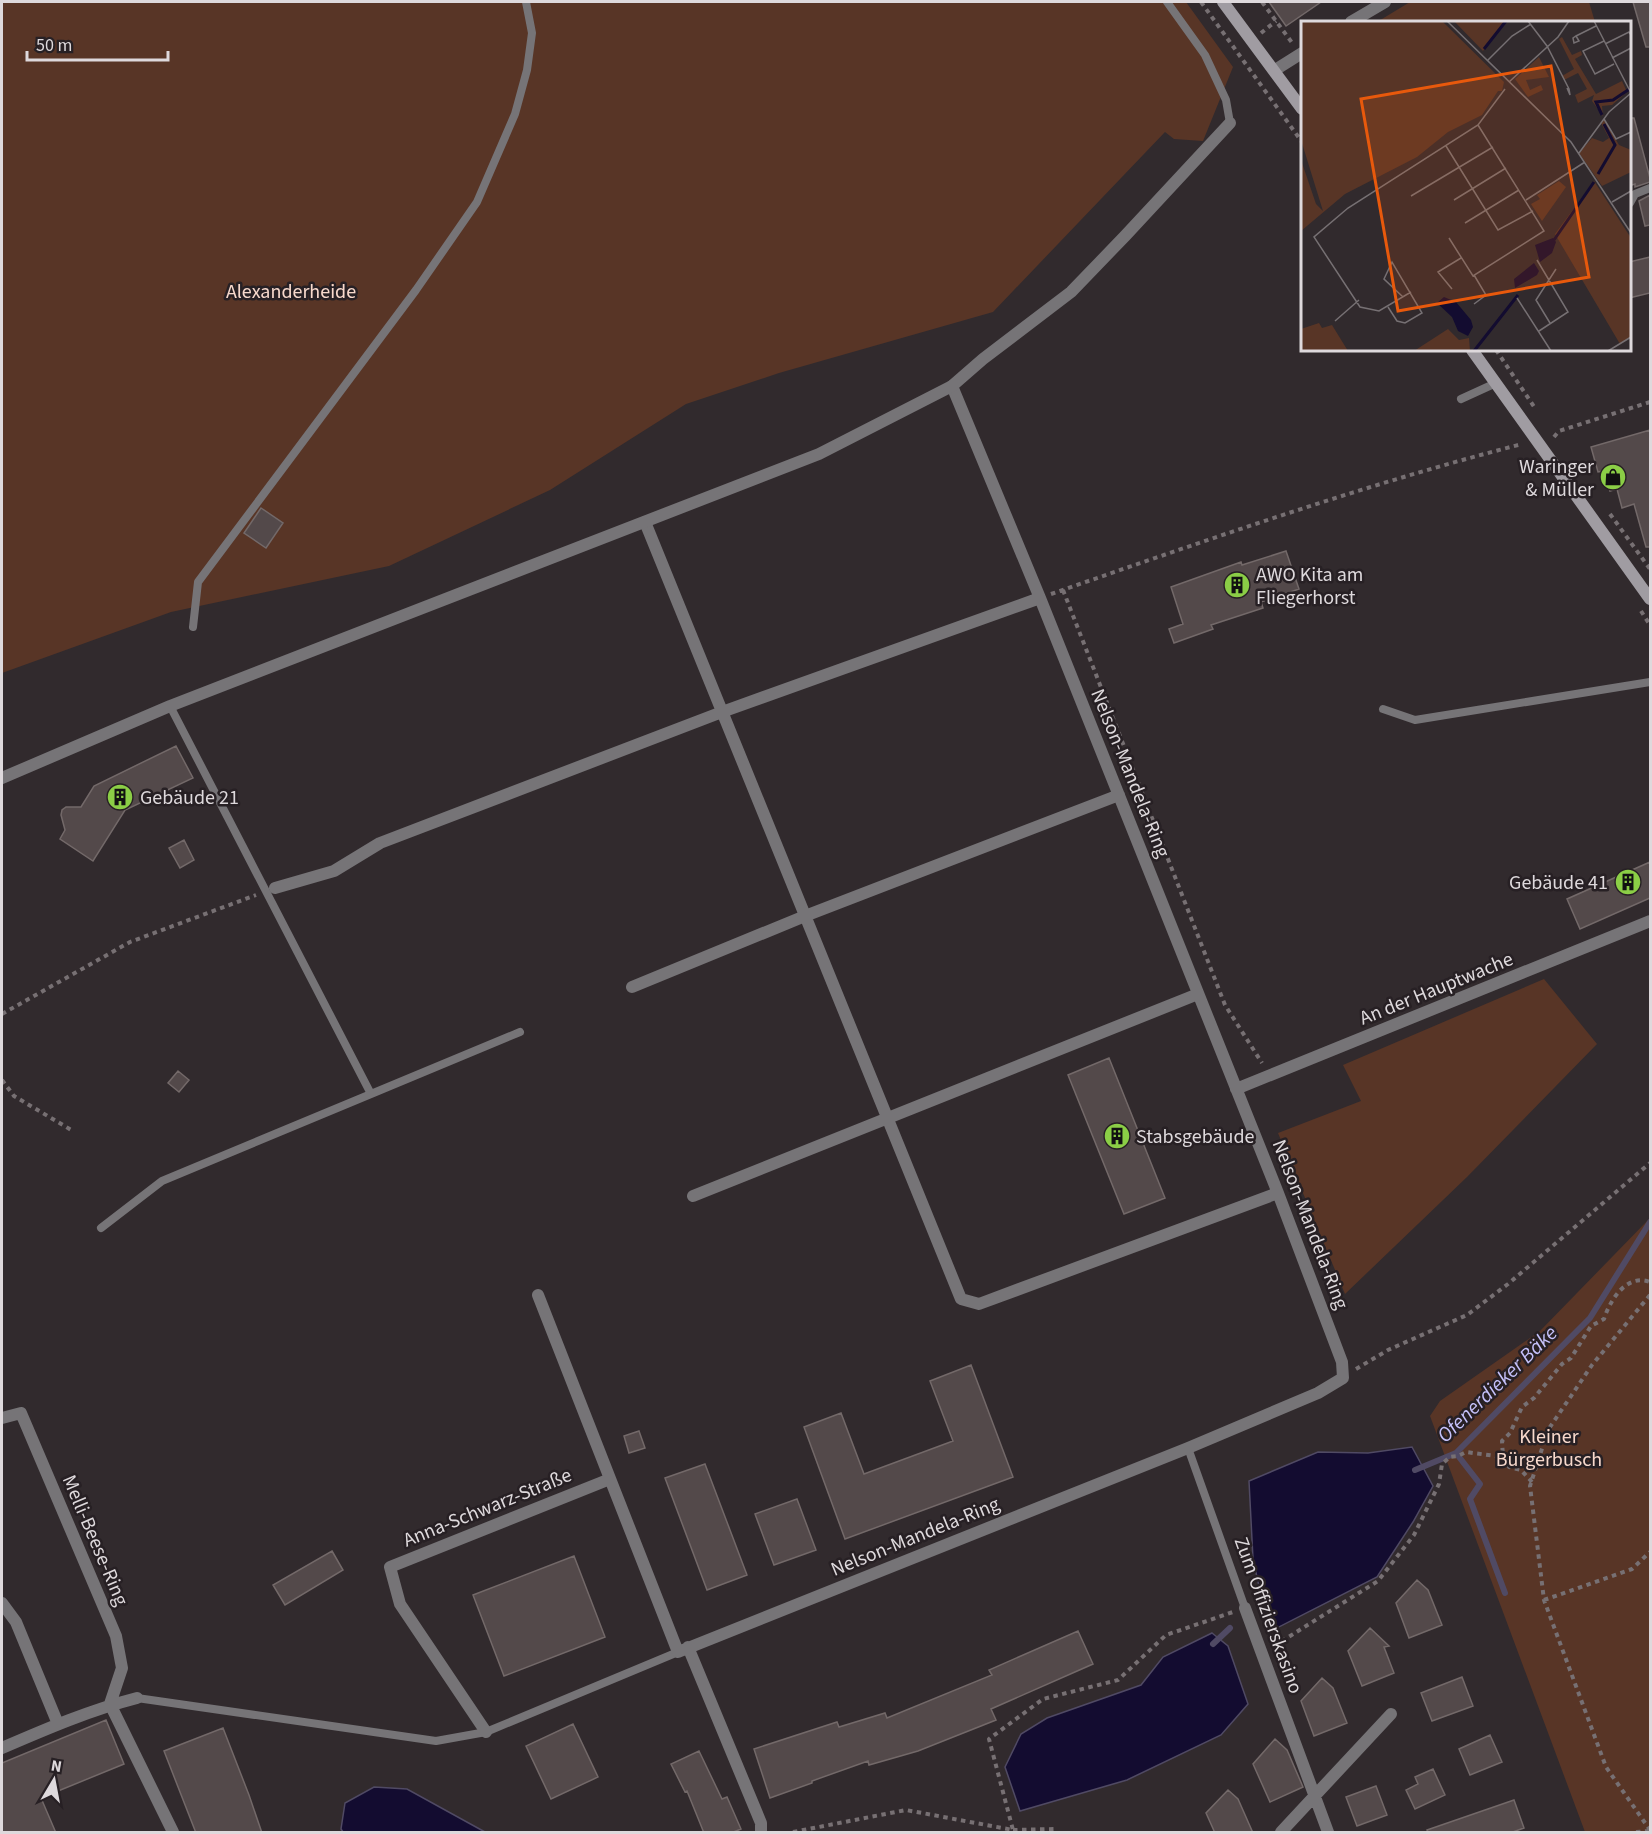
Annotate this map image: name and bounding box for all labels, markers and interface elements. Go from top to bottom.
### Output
inset map [1301,21,1631,351]
scale bar [27,24,168,62]
text: 50 m [36,33,72,58]
park label: Alexanderheide [226,278,356,306]
place label: Waringer & Müller [1519,453,1594,504]
shop icon: Waringer & Müller [1598,462,1628,492]
place label: AWO Kita am Fliegerhorst [1256,561,1363,612]
building icon: AWO Kita am Fliegerhorst [1222,570,1252,600]
street label: Nelson-Mandela-Ring [1083,685,1177,862]
building icon: Gebäude 21 [105,782,135,812]
place label: Gebäude 21 [140,784,239,812]
building icon: Gebäude 41 [1613,867,1643,897]
place label: Gebäude 41 [1509,869,1608,897]
street label: An der Hauptwache [1355,945,1517,1033]
building icon: Stabsgebäude [1102,1121,1132,1151]
place label: Stabsgebäude [1136,1123,1255,1151]
street label: Nelson-Mandela-Ring [1265,1135,1355,1313]
water label: Ofenerdieker Bäke [1430,1319,1564,1449]
park label: Kleiner Bürgerbusch [1496,1423,1602,1474]
street label: Anna-Schwarz-Straße [399,1461,576,1555]
street label: Melli-Beese-Ring [55,1471,135,1610]
street label: Nelson-Mandela-Ring [827,1490,1004,1584]
street label: Zum Offizierskasino [1227,1533,1309,1698]
north arrow [24,1750,84,1810]
text: N [49,1754,64,1778]

